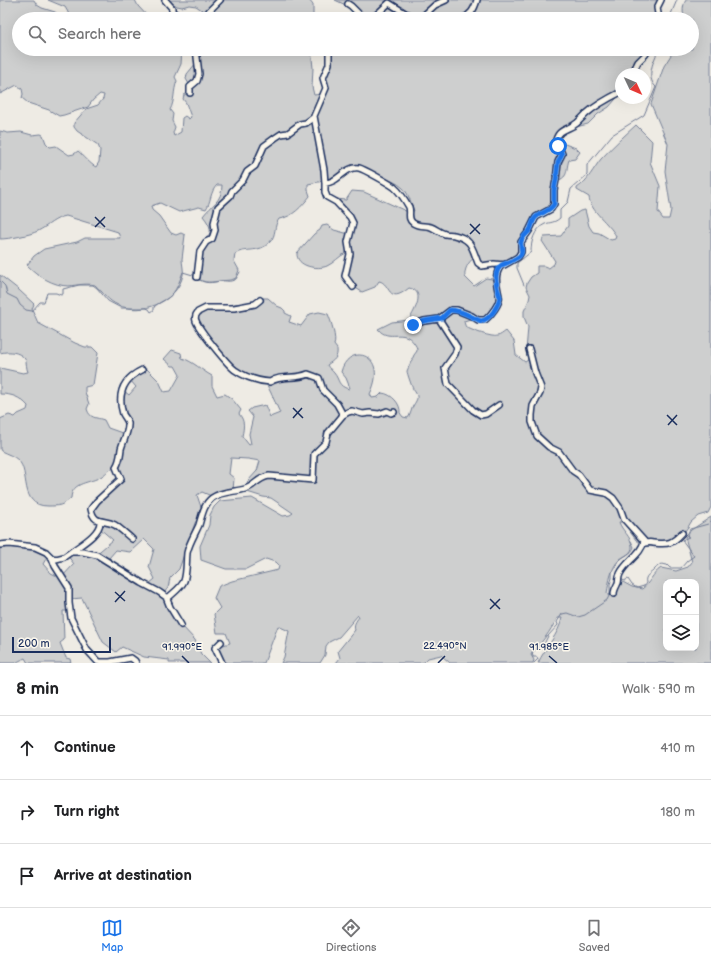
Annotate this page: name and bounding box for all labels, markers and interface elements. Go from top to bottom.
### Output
search box [12,12,699,56]
icon: search [26,23,48,45]
text: Search here [58,25,141,44]
north arrow [615,68,651,104]
route start [549,137,567,155]
route end [404,316,422,334]
map controls [663,579,699,651]
button: locate [663,579,699,615]
button: layers [663,615,699,651]
scale bar [12,635,111,654]
text: 200 m [18,637,50,650]
text: 22.490°N [423,640,467,652]
text: 91.990°E [162,641,203,653]
text: 91.985°E [529,641,569,653]
text: 8 min [16,679,59,699]
text: Walk · 590 m [622,681,695,697]
icon: ahead [16,737,38,759]
text: Continue [54,738,116,757]
text: 410 m [660,740,695,756]
icon: right [16,801,38,823]
text: Turn right [54,802,119,821]
text: 180 m [660,804,695,820]
icon: arrive [16,865,38,887]
text: Arrive at destination [54,866,192,885]
tab: Map [101,917,123,954]
tab: Directions [326,917,376,954]
tab: Saved [579,917,610,954]

